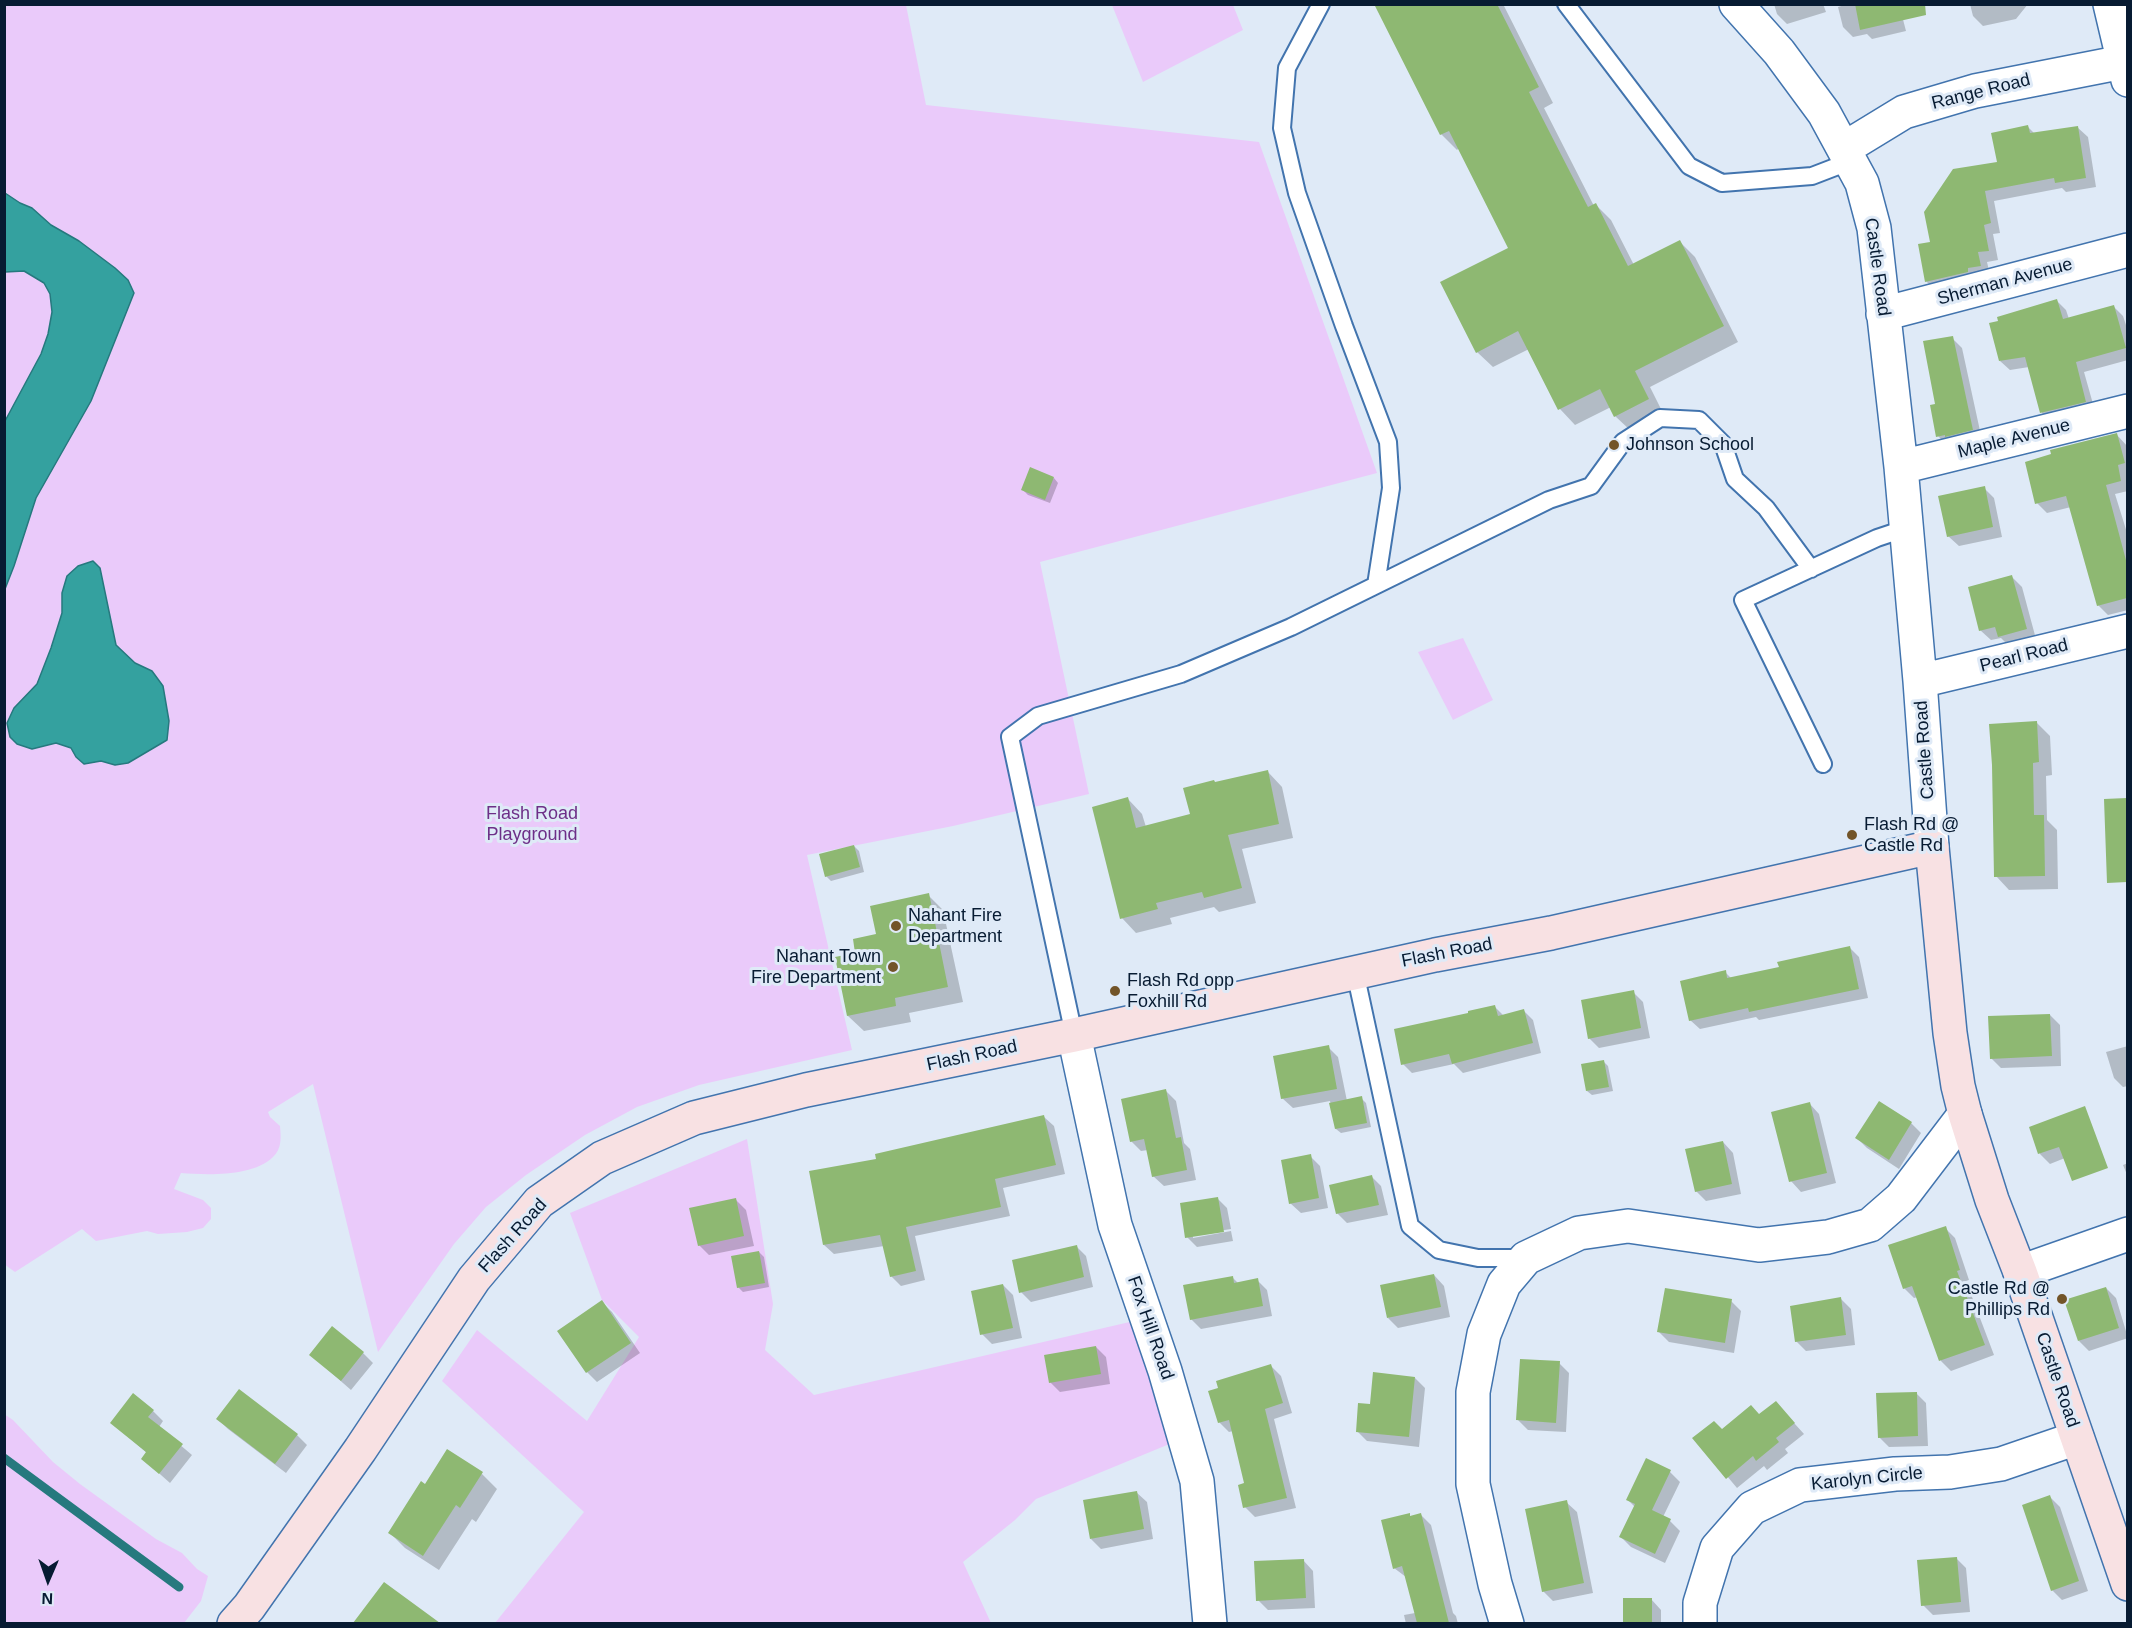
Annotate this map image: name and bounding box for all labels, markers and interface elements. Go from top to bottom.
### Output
street label: Range Road [1929,69,2033,115]
street label: Castle Road [1859,216,1895,318]
street label: Sherman Avenue [1935,254,2075,310]
street label: Maple Avenue [1956,415,2072,463]
place label: Johnson School [1626,434,1754,456]
marker: Johnson School [1607,438,1621,452]
street label: Pearl Road [1978,635,2070,677]
street label: Castle Road [1911,700,1939,800]
park label: Flash Road Playground [486,803,578,846]
place label: Flash Rd @ Castle Rd [1864,814,1959,856]
marker: Flash Rd @ Castle Rd [1845,828,1859,842]
place label: Nahant Fire Department [908,905,1002,948]
marker: Nahant Fire Department [889,919,903,933]
street label: Flash Road [1400,934,1494,972]
place label: Nahant Town Fire Department [751,946,881,988]
marker: Nahant Town Fire Department [886,960,900,974]
place label: Flash Rd opp Foxhill Rd [1127,970,1234,1012]
marker: Flash Rd opp Foxhill Rd [1108,984,1122,998]
street label: Flash Road [925,1036,1019,1076]
street label: Flash Road [474,1195,552,1277]
street label: Fox Hill Road [1122,1273,1178,1383]
place label: Castle Rd @ Phillips Rd [1948,1278,2050,1320]
marker: Castle Rd @ Phillips Rd [2055,1292,2069,1306]
street label: Castle Road [2031,1330,2083,1430]
street label: Karolyn Circle [1810,1462,1924,1496]
north arrow [18,1550,78,1610]
text: N [41,1590,53,1607]

